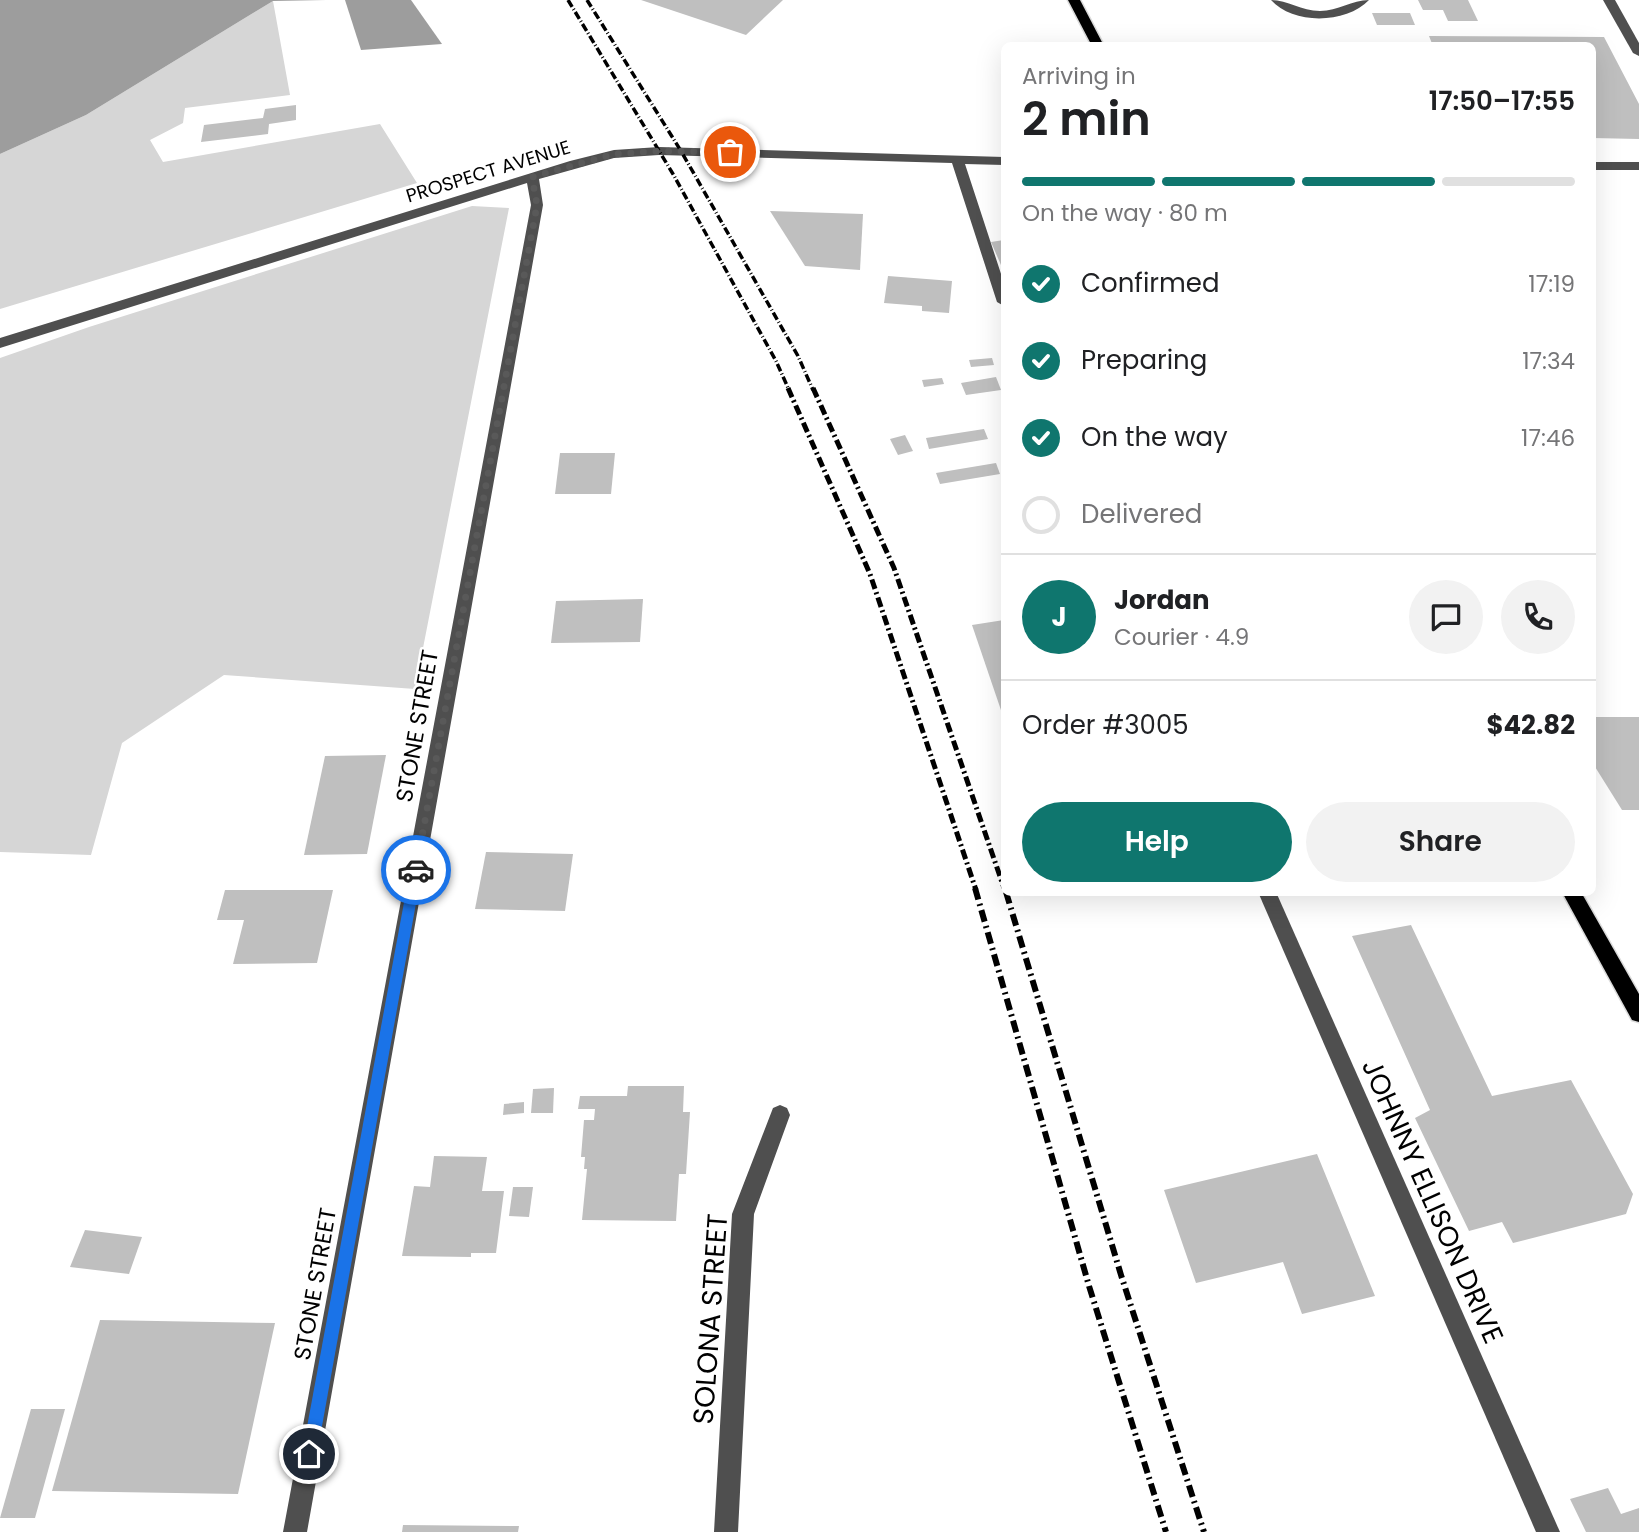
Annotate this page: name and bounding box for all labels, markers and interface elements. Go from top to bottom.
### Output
text: Arriving in [1022,60,1136,92]
text: 17:50–17:55 [1429,83,1575,119]
text: 2 min [1022,87,1151,151]
pin [700,122,760,182]
icon: bag [711,133,749,171]
street label: PROSPECT AVENUE [403,134,574,209]
text: On the way · 80 m [1022,197,1228,229]
icon: check [1022,265,1060,303]
text: Confirmed [1081,265,1219,301]
text: 17:19 [1528,268,1575,300]
icon: check [1022,342,1060,380]
text: Preparing [1081,342,1207,378]
text: 17:34 [1522,345,1575,377]
icon: check [1022,419,1060,457]
text: On the way [1081,419,1228,455]
text: 17:46 [1521,422,1575,454]
text: Delivered [1081,496,1202,532]
button: chat [1409,580,1483,654]
button: phone [1501,580,1575,654]
text: Jordan [1114,582,1210,618]
text: J [1051,599,1067,635]
text: Courier · 4.9 [1114,621,1249,653]
street label: STONE STREET [388,647,446,805]
text: Order #3005 [1022,707,1189,743]
text: $42.82 [1486,707,1575,743]
button: Help [1022,802,1292,882]
button: Share [1306,802,1575,882]
courier [381,835,451,905]
icon: car [397,851,435,889]
street label: JOHNNY ELLISON DRIVE [1352,1053,1513,1350]
street label: STONE STREET [286,1205,344,1363]
street label: SOLONA STREET [684,1212,737,1426]
pin [279,1424,339,1484]
icon: home [290,1435,328,1473]

